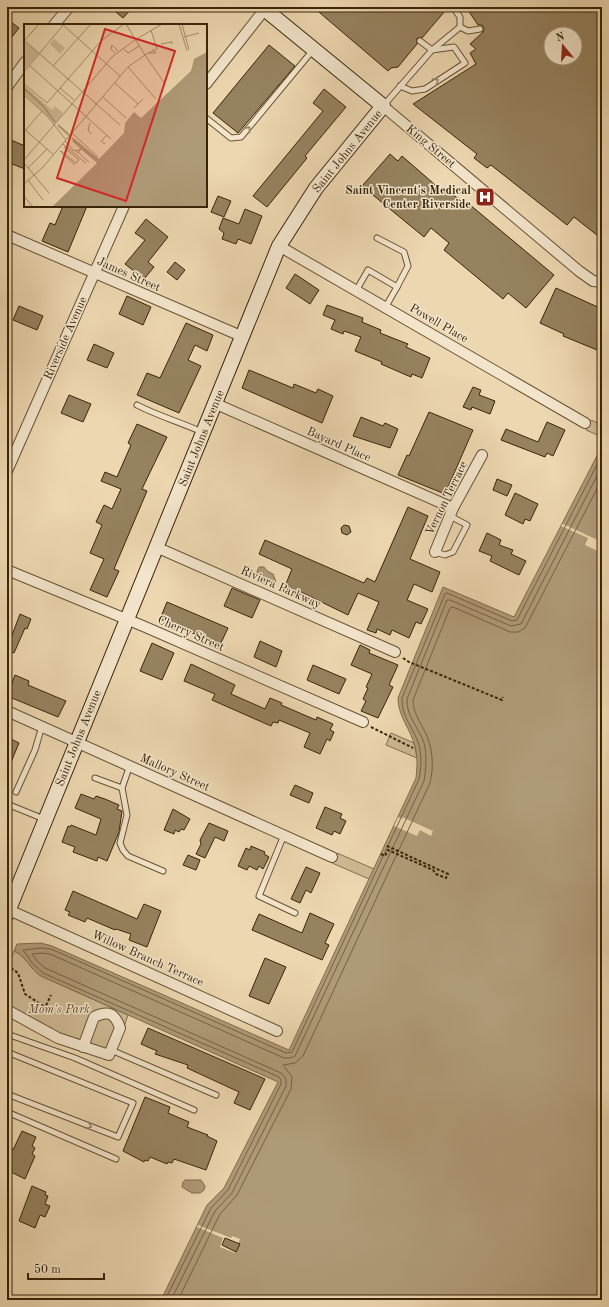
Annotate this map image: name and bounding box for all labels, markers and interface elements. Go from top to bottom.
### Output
inset map [24,24,207,207]
north arrow [543,26,583,66]
text: N [555,31,567,44]
one-way arrow [432,79,439,86]
street label: Saint Johns Avenue [311,108,385,195]
street label: King Street [403,123,457,171]
one-way arrow [244,126,251,133]
place label: Saint Vincent's Medical Center Riverside [345,185,471,211]
hospital icon: Saint Vincent's Medical Center Riverside [474,186,496,208]
street label: James Street [95,256,162,294]
street label: Riverside Avenue [42,295,90,382]
street label: Powell Place [407,302,470,346]
street label: Saint Johns Avenue [177,388,227,488]
street label: Bayard Place [305,425,373,465]
street label: Vernon Terrace [424,459,470,537]
street label: Riviera Parkway [238,565,323,611]
street label: Cherry Street [156,614,226,654]
street label: Saint Johns Avenue [54,688,104,788]
street label: Mallory Street [138,752,211,794]
street label: Willow Branch Terrace [90,929,206,989]
park label: Mom's Park [27,1004,90,1016]
one-way arrow [86,1122,93,1130]
scale bar [28,1255,104,1281]
text: 50 m [34,1263,61,1276]

